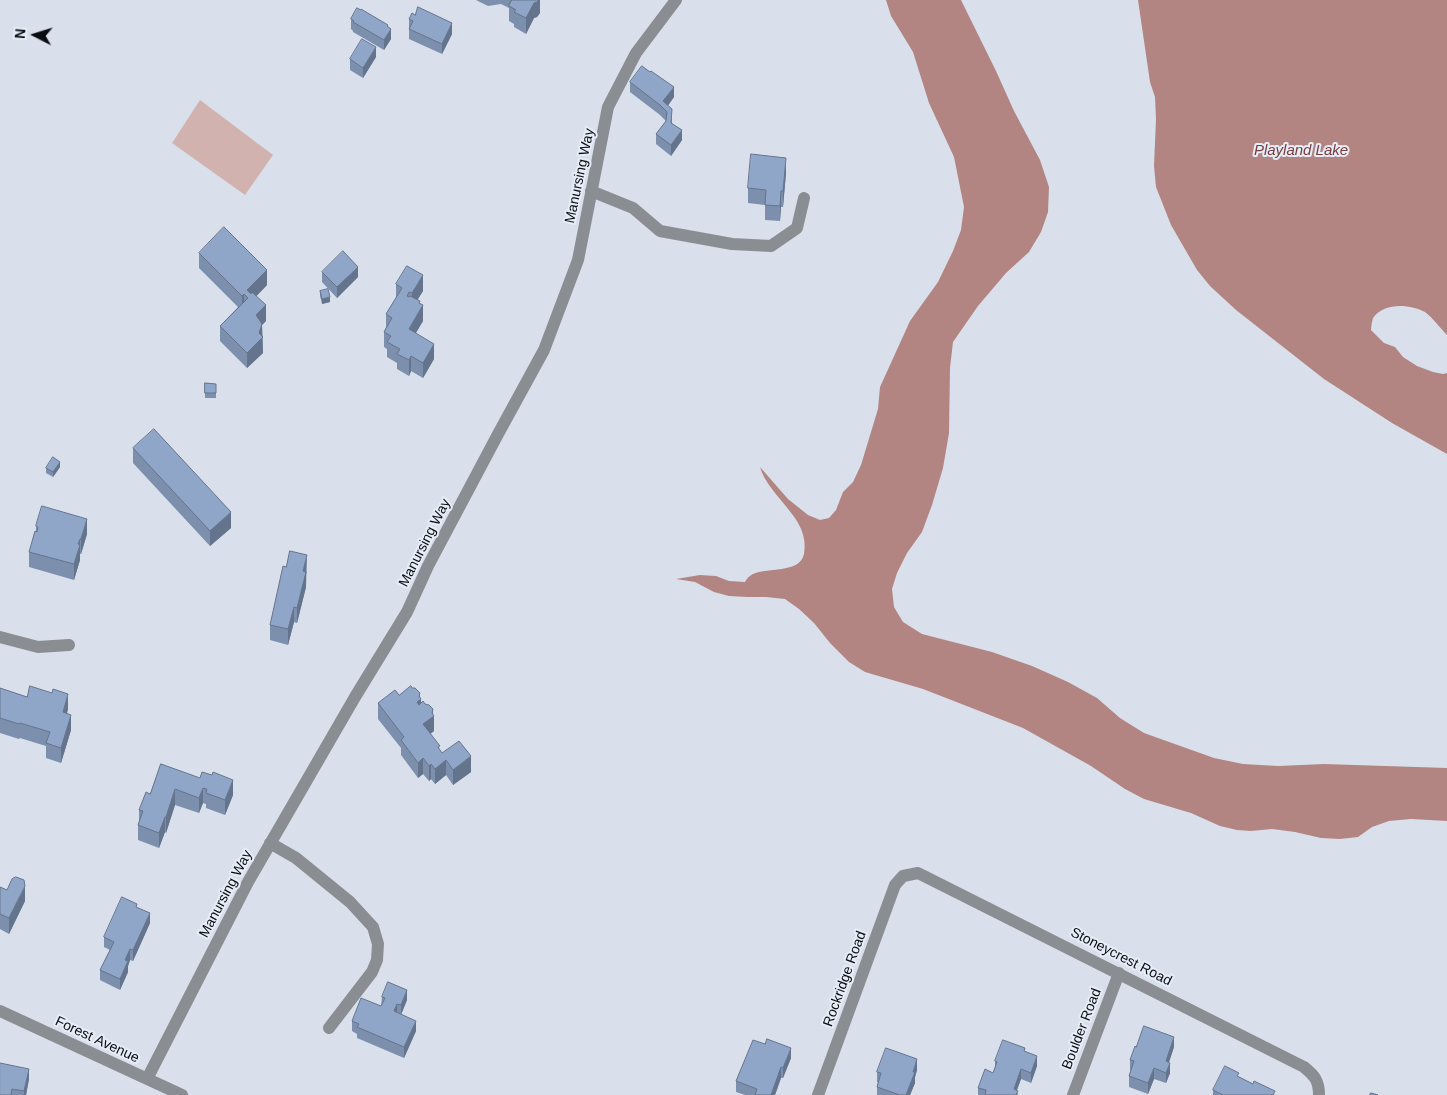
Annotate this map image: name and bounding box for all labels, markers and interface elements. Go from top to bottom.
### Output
north arrow [10,10,60,60]
text: N [12,28,28,39]
street label: Manursing Way [562,127,598,225]
water label: Playland Lake [1254,142,1348,160]
street label: Manursing Way [396,496,454,590]
street label: Manursing Way [196,847,256,941]
street label: Stoneycrest Road [1068,924,1174,990]
street label: Rockridge Road [820,929,870,1029]
street label: Boulder Road [1059,986,1105,1072]
street label: Forest Avenue [52,1013,142,1067]

